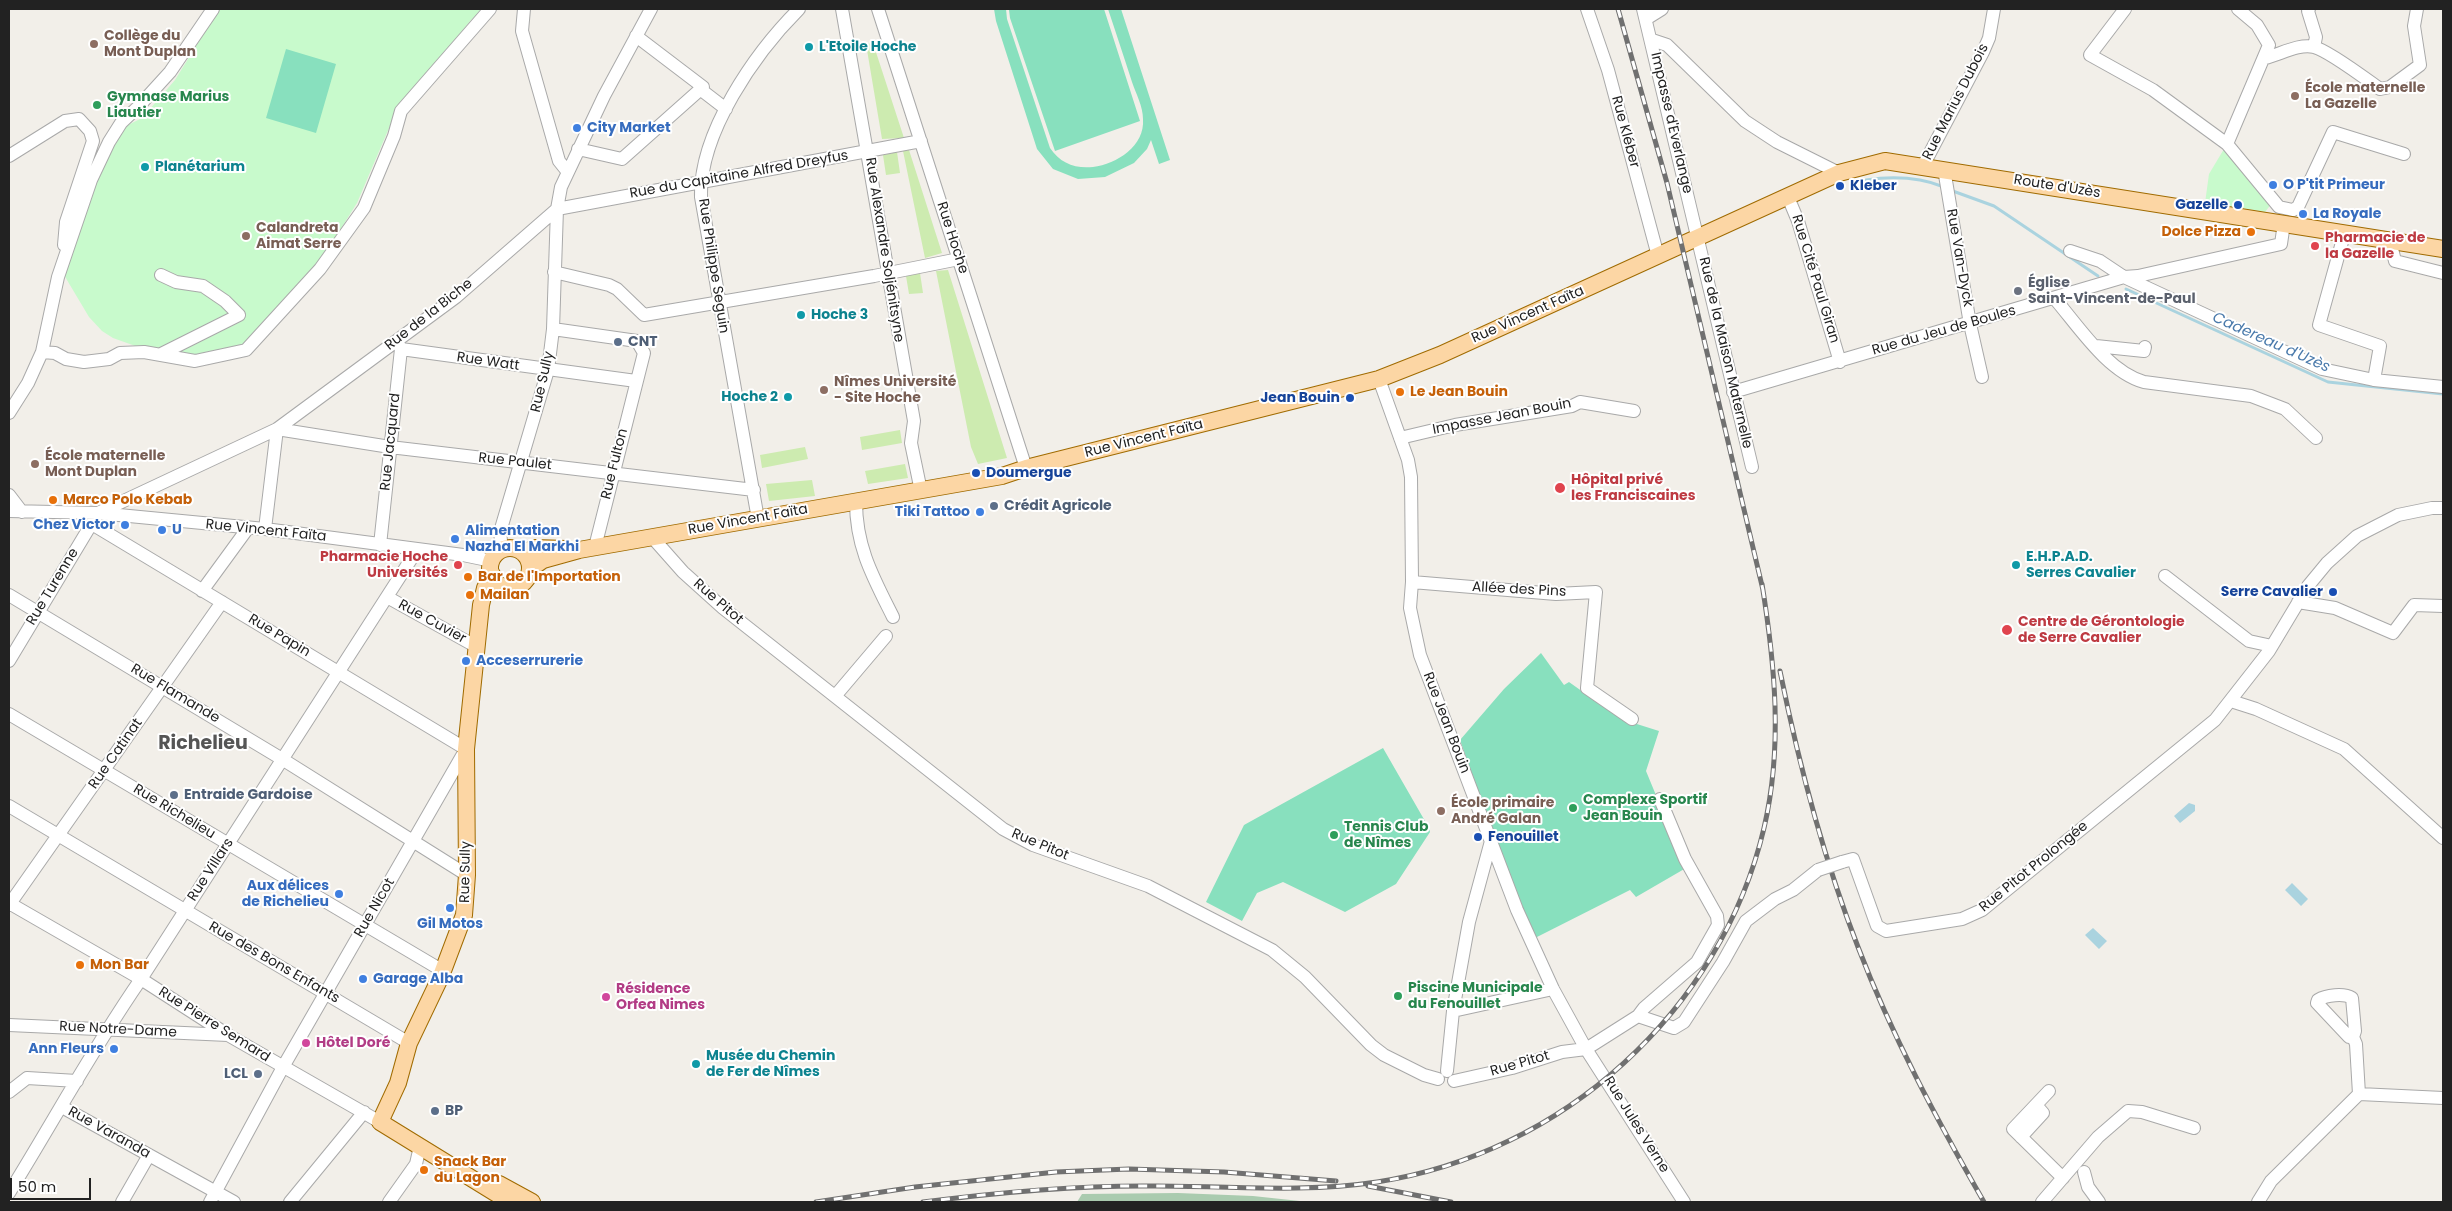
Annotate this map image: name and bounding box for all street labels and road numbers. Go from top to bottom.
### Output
street label: Rue Marius Dubois [1919,41,1993,163]
street label: Impasse d'Everlange [1647,51,1695,195]
street label: Rue Kléber [1607,94,1643,170]
street label: Rue du Capitaine Alfred Dreyfus [628,147,850,203]
street label: Rue Alexandre Soljénitsyne [861,156,907,344]
street label: Route d'Uzès [2013,172,2101,202]
street label: Rue Philippe Seguin [694,197,732,335]
street label: Rue Hoche [932,200,972,276]
street label: Rue Van-Dyck [1942,208,1976,308]
street label: Rue Cité Paul Giran [1787,213,1843,345]
street label: Rue de la Maison Maternelle [1695,256,1755,450]
street label: Rue de la Biche [382,276,476,354]
street label: Rue Vincent Faïta [1469,283,1587,347]
street label: Rue du Jeu de Boules [1870,302,2018,360]
street label: Rue Watt [456,349,520,375]
street label: Rue Sully [528,350,558,414]
street label: Rue Jacquard [378,392,404,492]
street label: Impasse Jean Bouin [1431,395,1573,439]
street label: Rue Vincent Faïta [1083,416,1205,462]
street label: Rue Fulton [598,427,632,501]
street label: Rue Paulet [478,450,552,474]
street label: Rue Vincent Faïta [687,501,809,539]
street label: Rue Vincent Faïta [205,516,327,546]
street label: Rue Turenne [23,545,83,629]
street label: Rue Pitot [690,576,746,628]
street label: Allée des Pins [1471,579,1567,601]
street label: Rue Cuvier [395,597,469,647]
street label: Rue Papin [245,611,313,661]
street label: Rue Flamande [127,661,223,727]
street label: Rue Jean Bouin [1419,670,1473,776]
street label: Rue Catinat [86,716,146,792]
street label: Rue Richelieu [130,781,218,843]
street label: Rue Pitot Prolongée [1976,818,2092,916]
street label: Rue Pitot [1009,825,1071,865]
street label: Rue Villars [184,835,238,905]
street label: Rue Sully [457,841,475,903]
street label: Rue Nicot [351,875,399,941]
street label: Rue des Bons Enfants [206,919,342,1007]
street label: Rue Pierre Semard [155,984,273,1066]
street label: Rue Notre-Dame [59,1019,177,1041]
street label: Rue Pitot [1489,1048,1551,1080]
street label: Rue Jules Verne [1600,1074,1672,1176]
street label: Rue Varanda [65,1103,153,1163]

